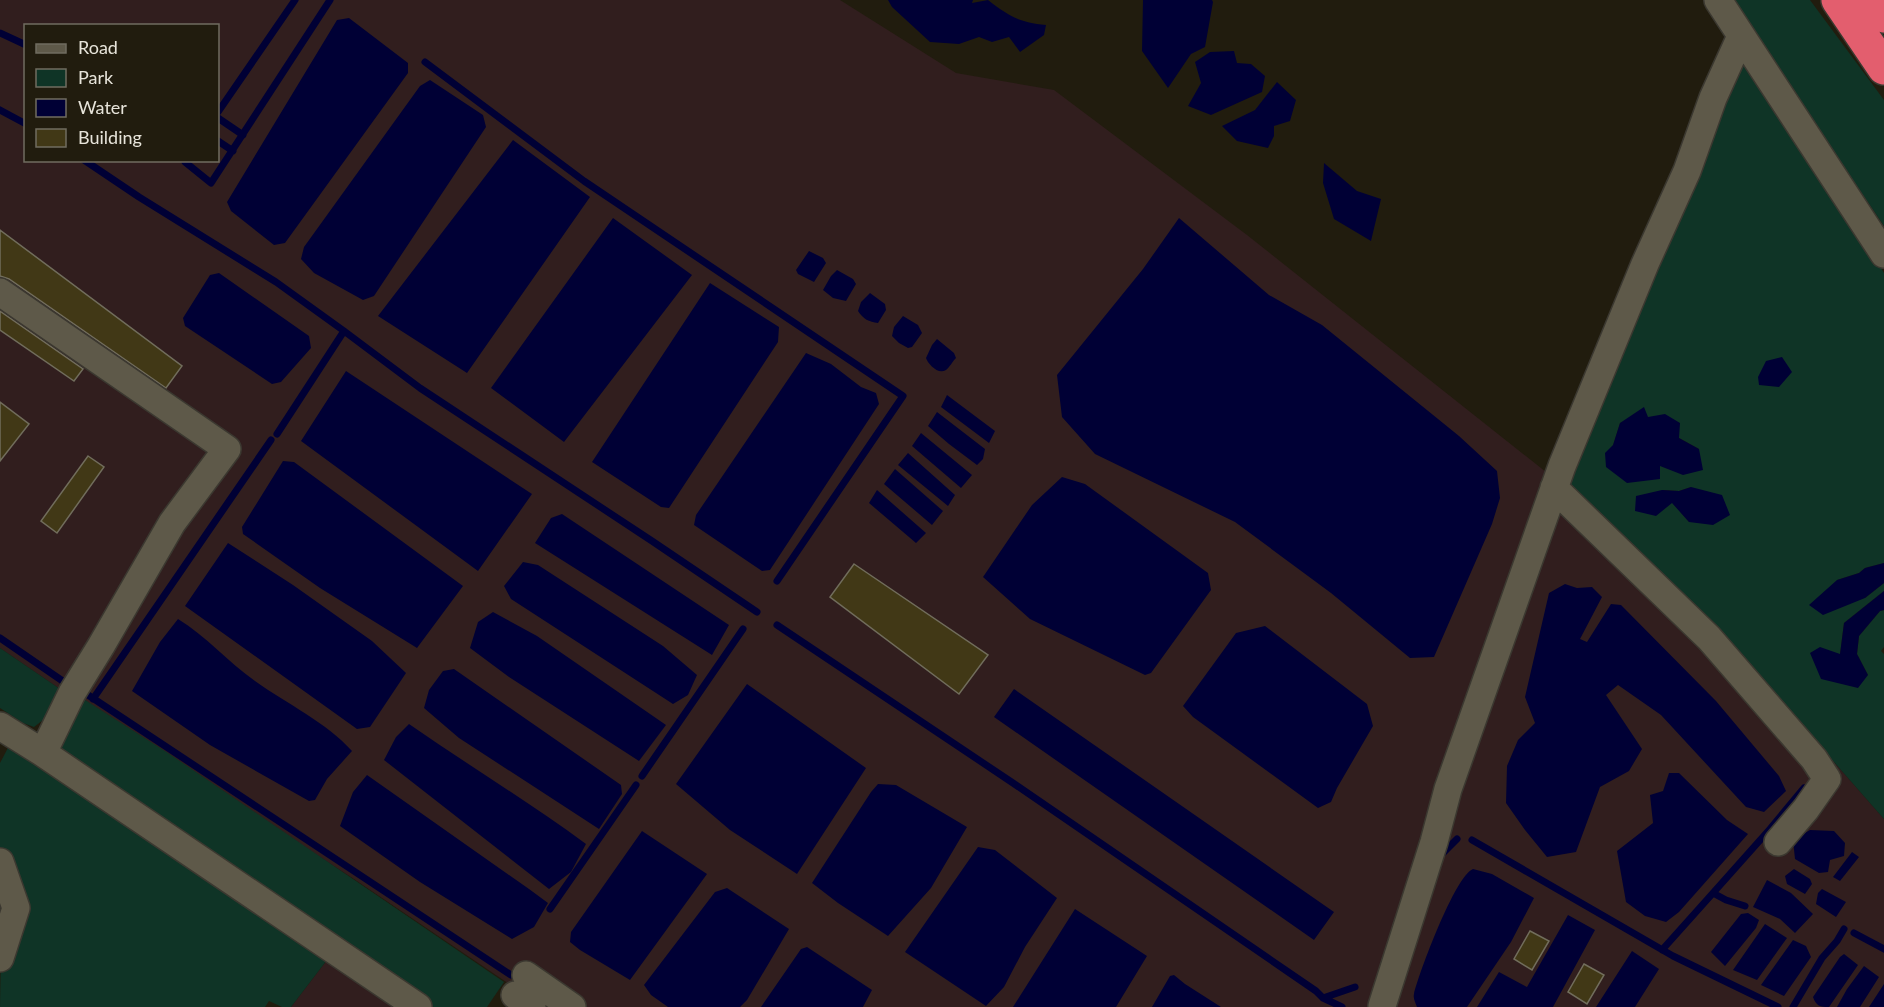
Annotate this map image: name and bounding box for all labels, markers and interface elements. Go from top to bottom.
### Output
legend [24,24,219,162]
text: Road [78,36,118,58]
text: Park [78,66,114,88]
text: Water [78,96,127,118]
text: Building [78,126,142,148]

